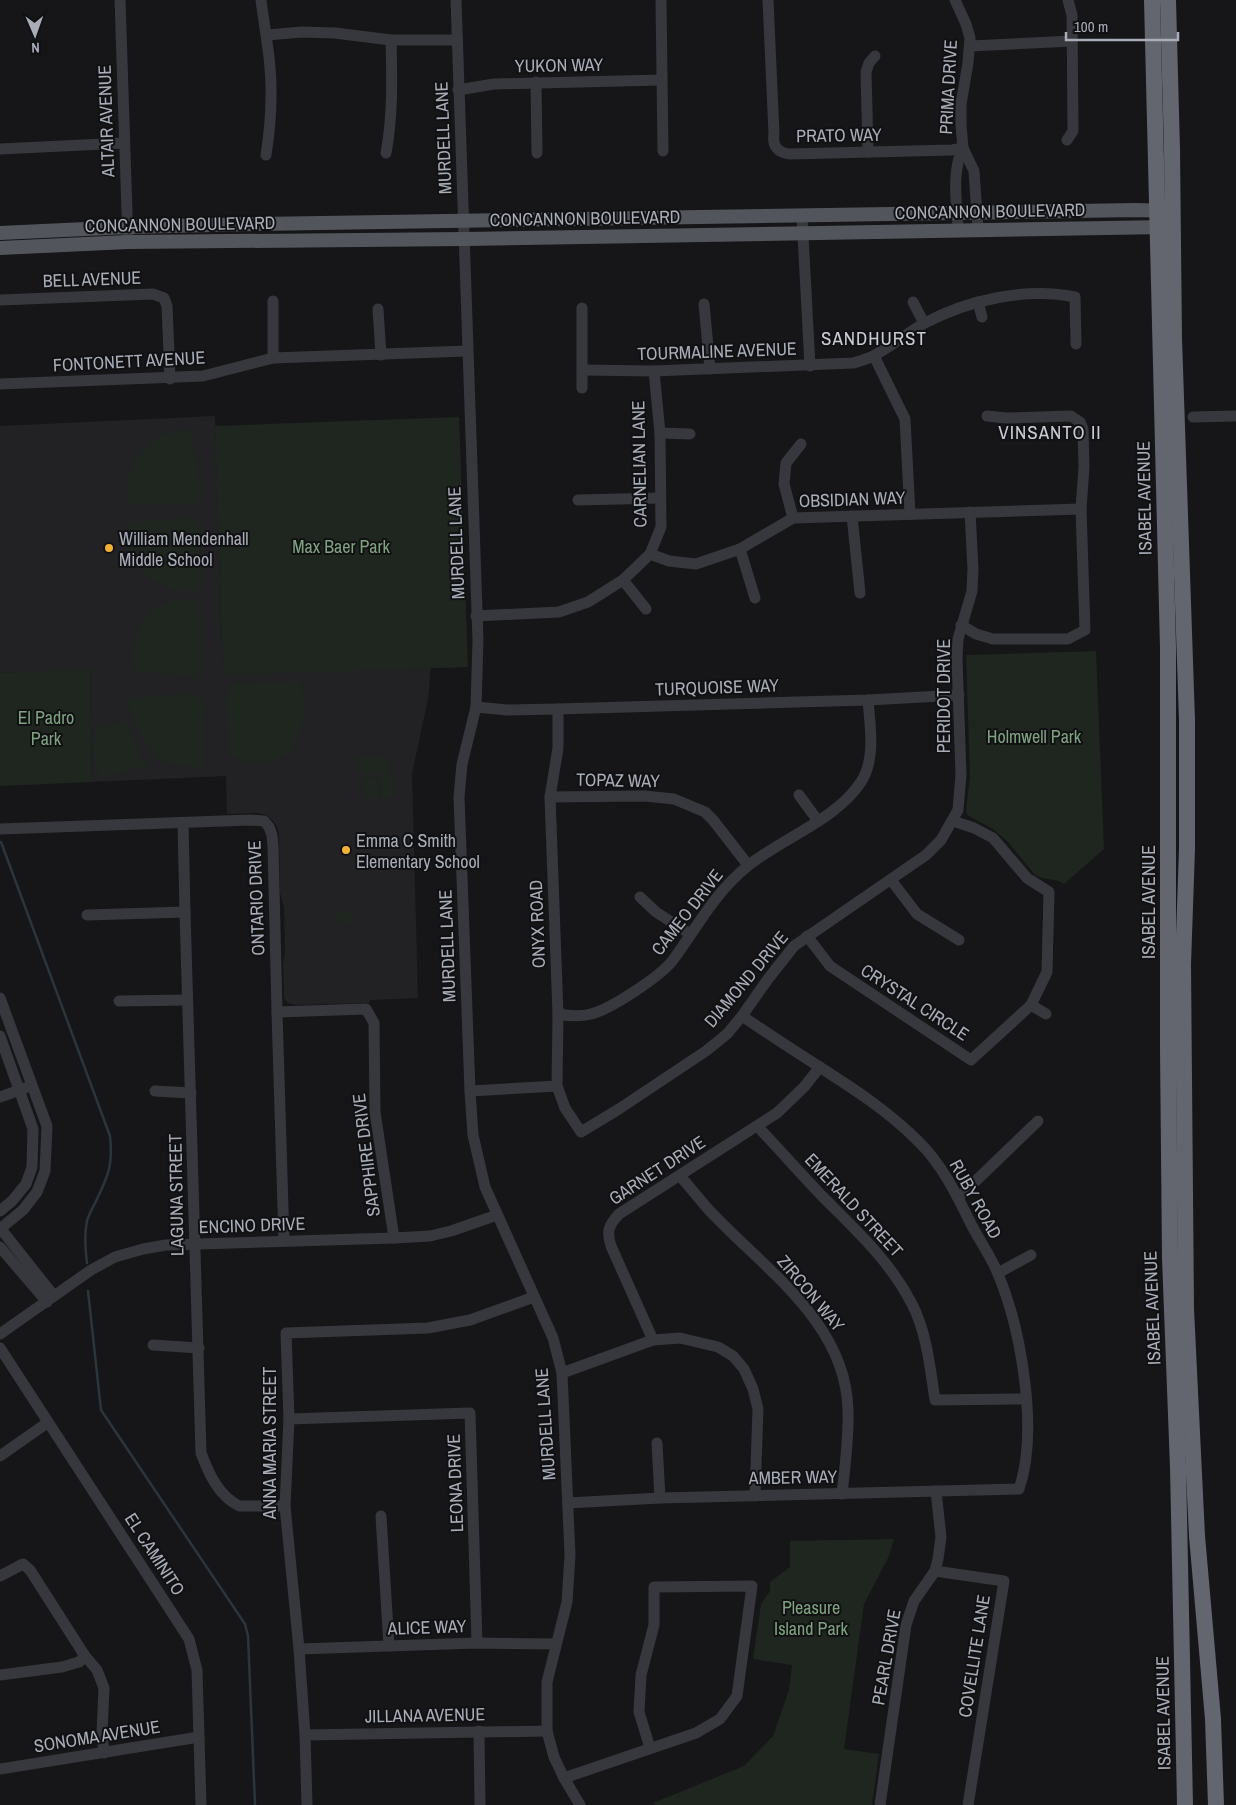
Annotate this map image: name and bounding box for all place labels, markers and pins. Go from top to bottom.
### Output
place label: William Mendenhall Middle School [119,526,249,572]
marker: William Mendenhall Middle School [103,542,115,554]
place label: Emma C Smith Elementary School [356,828,480,874]
marker: Emma C Smith Elementary School [340,844,352,856]

